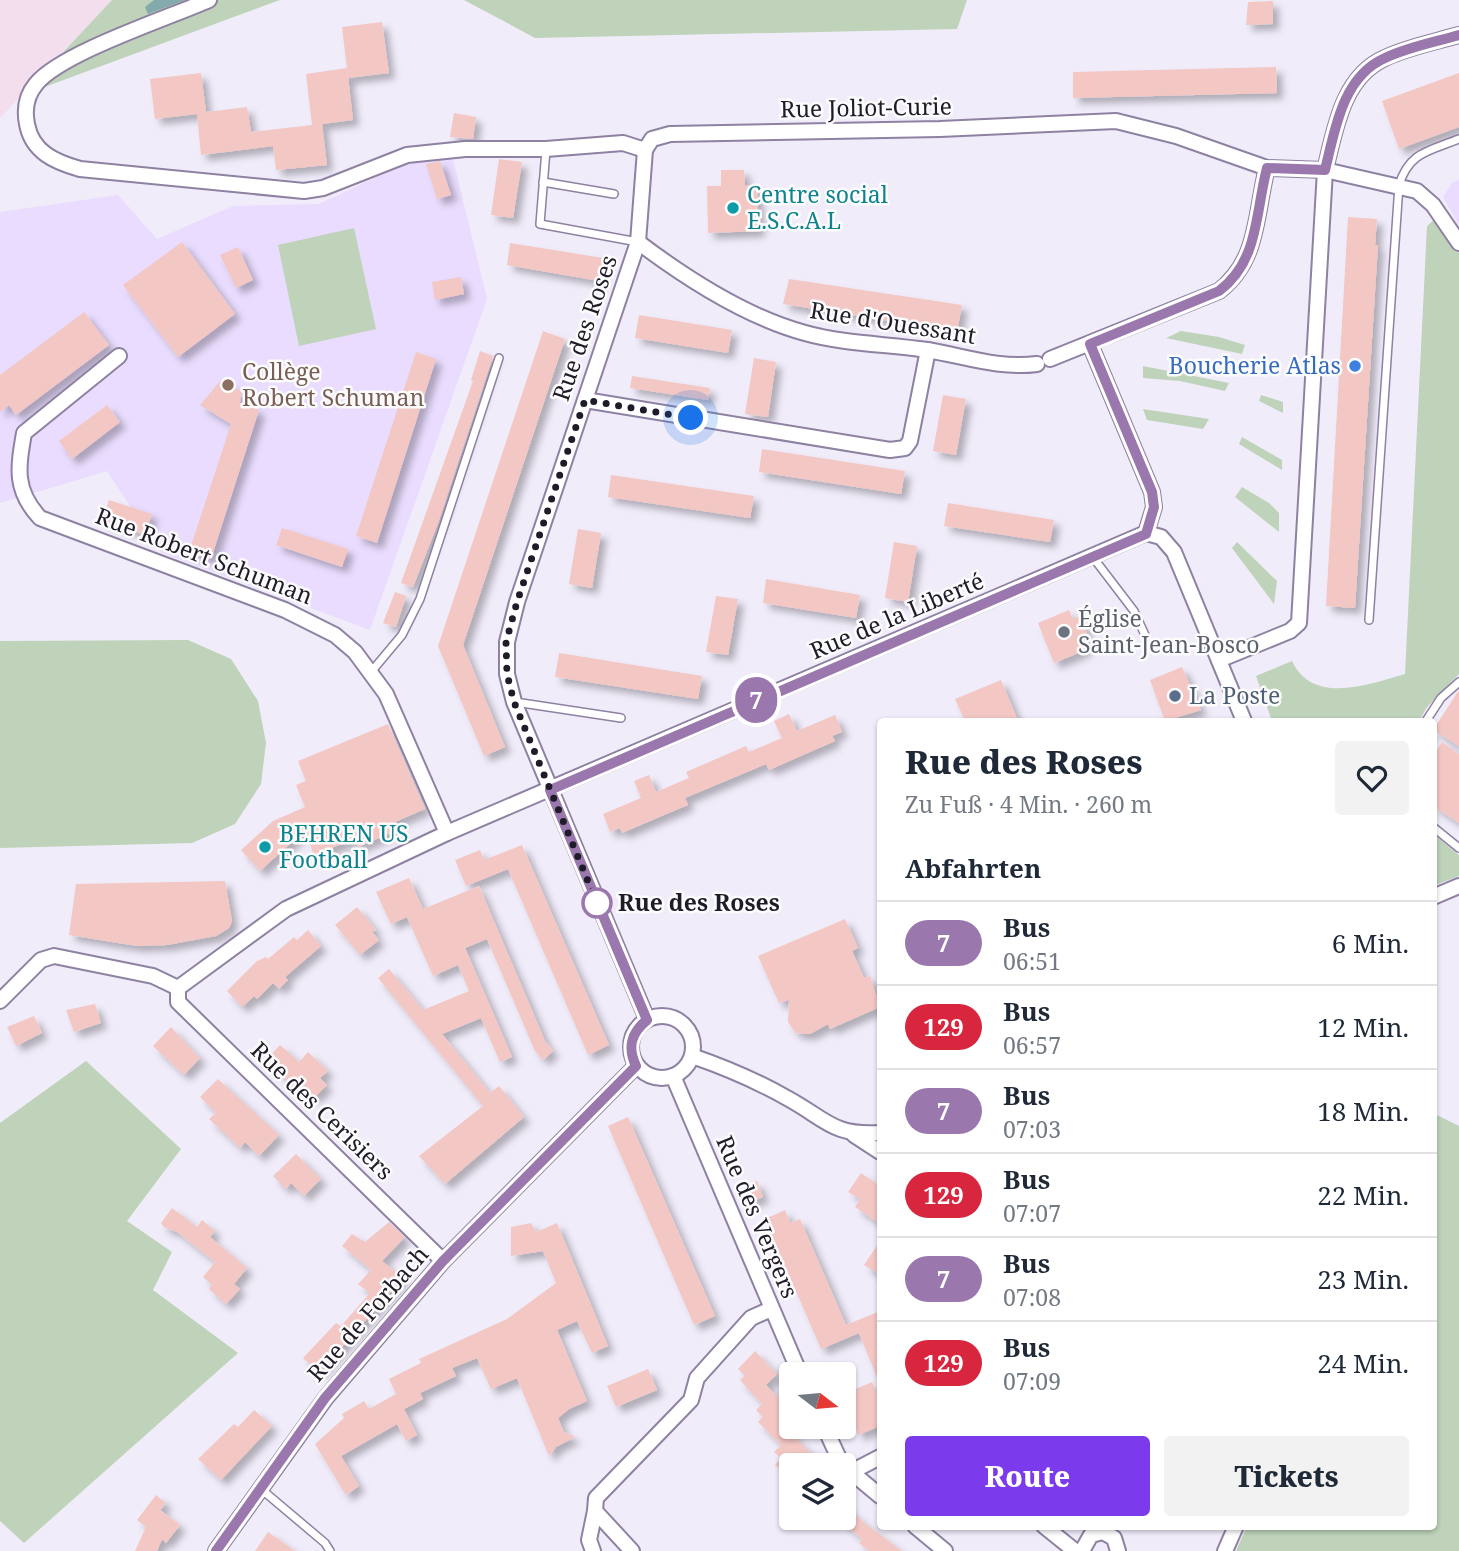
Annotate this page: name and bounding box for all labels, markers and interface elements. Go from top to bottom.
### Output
street label: Rue Joliot-Curie [780,90,952,124]
place label: Centre social E.S.C.A.L [747,178,888,236]
marker: Centre social E.S.C.A.L [725,200,741,216]
street label: Rue des Roses [544,251,624,405]
street label: Rue d'Ouessant [808,293,979,351]
place label: Boucherie Atlas [1169,349,1341,381]
place label: Collège Robert Schuman [242,355,424,413]
marker: Boucherie Atlas [1347,358,1363,374]
marker: Collège Robert Schuman [220,377,236,393]
your location [673,400,708,435]
street label: Rue Robert Schuman [91,499,318,611]
street label: Rue de la Liberté [805,564,988,666]
place label: Église Saint-Jean-Bosco [1078,602,1260,660]
marker: Église Saint-Jean-Bosco [1056,624,1072,640]
line badge: 7 [733,677,779,723]
place label: La Poste [1189,679,1280,711]
text: 7 [749,683,763,716]
marker: La Poste [1167,688,1183,704]
text: Rue des Roses [905,739,1142,784]
button: heart [1335,741,1409,815]
text: Zu Fuß · 4 Min. · 260 m [905,788,1152,820]
place label: BEHREN US Football [279,817,409,875]
marker: BEHREN US Football [257,839,273,855]
text: Abfahrten [905,850,1041,886]
place label: Rue des Roses [618,886,780,918]
marker: Rue des Roses [582,888,612,918]
text: Bus [1003,909,1050,945]
text: 6 Min. [1332,925,1409,961]
text: 7 [937,926,950,959]
text: 06:51 [1003,945,1061,977]
text: Bus [1003,993,1050,1029]
text: 12 Min. [1317,1009,1409,1045]
text: 129 [923,1010,964,1043]
text: 06:57 [1003,1029,1061,1061]
street label: Rue des Cerisiers [244,1034,401,1187]
text: Bus [1003,1077,1050,1113]
text: 18 Min. [1317,1093,1409,1129]
text: 7 [937,1094,950,1127]
text: 07:03 [1003,1113,1061,1145]
street label: Rue des Vergers [709,1130,807,1303]
text: Bus [1003,1161,1050,1197]
text: 22 Min. [1317,1177,1409,1213]
text: 129 [923,1178,964,1211]
text: 07:07 [1003,1197,1061,1229]
street label: Rue de Forbach [299,1239,435,1388]
text: Bus [1003,1245,1050,1281]
text: 23 Min. [1317,1261,1409,1297]
text: 7 [937,1262,950,1295]
text: 07:08 [1003,1281,1061,1313]
text: Bus [1003,1329,1050,1365]
text: 24 Min. [1317,1345,1409,1381]
text: 129 [923,1346,964,1379]
north arrow [779,1362,856,1438]
map controls [779,1362,856,1530]
text: 07:09 [1003,1365,1061,1397]
button: Route [905,1436,1150,1516]
button: Tickets [1164,1436,1409,1516]
button: layers [779,1453,856,1530]

